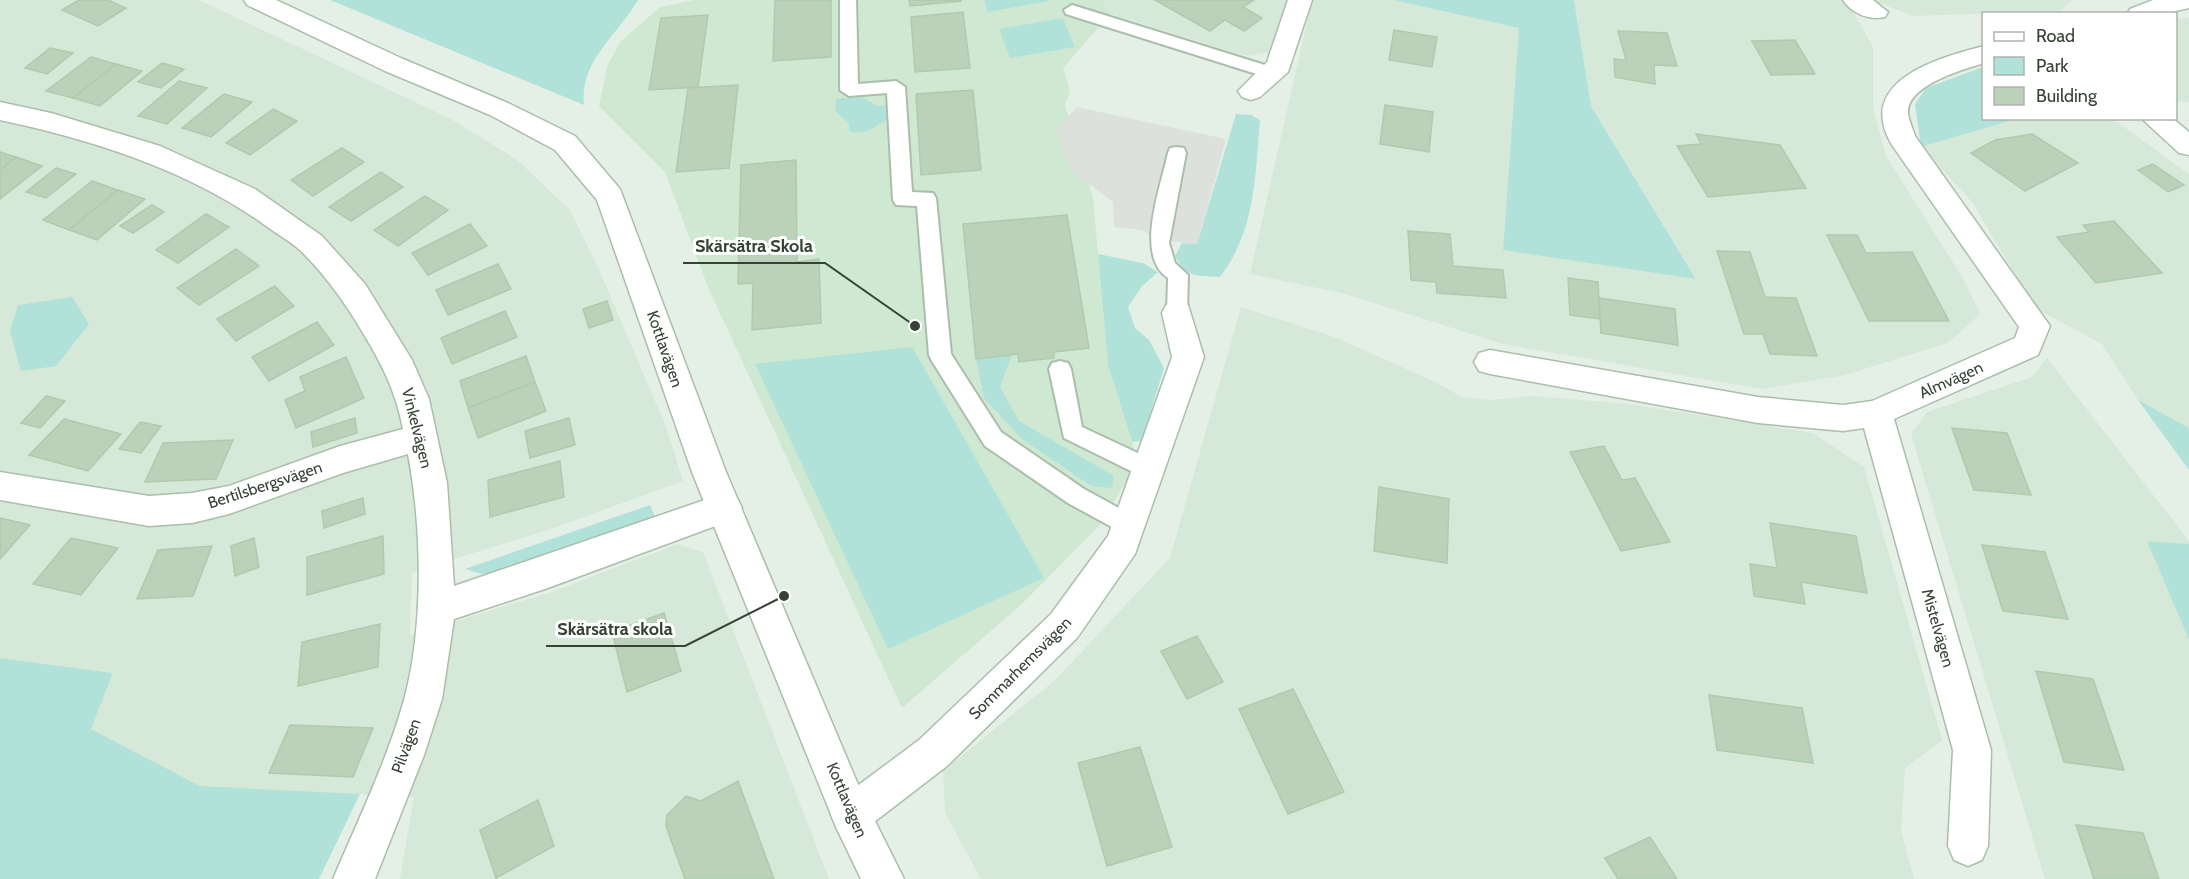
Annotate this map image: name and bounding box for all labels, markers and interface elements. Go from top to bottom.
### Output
legend [1982,12,2177,120]
text: Road [2036,25,2075,47]
text: Park [2036,55,2069,77]
text: Building [2036,85,2098,107]
callout: Skärsätra Skola [683,227,825,263]
text: Skärsätra Skola [695,235,813,257]
street label: Kottlavägen [643,308,687,390]
street label: Almvägen [1916,357,1986,402]
street label: Vinkelvägen [398,386,436,470]
street label: Bertilsbergsvägen [205,458,325,512]
street label: Mistelvägen [1918,587,1958,669]
callout: Skärsätra skola [546,610,685,646]
street label: Sommarhemsvägen [965,613,1075,723]
text: Skärsätra skola [557,618,673,640]
street label: Pilvägen [387,716,425,776]
street label: Kottlavägen [823,760,871,840]

